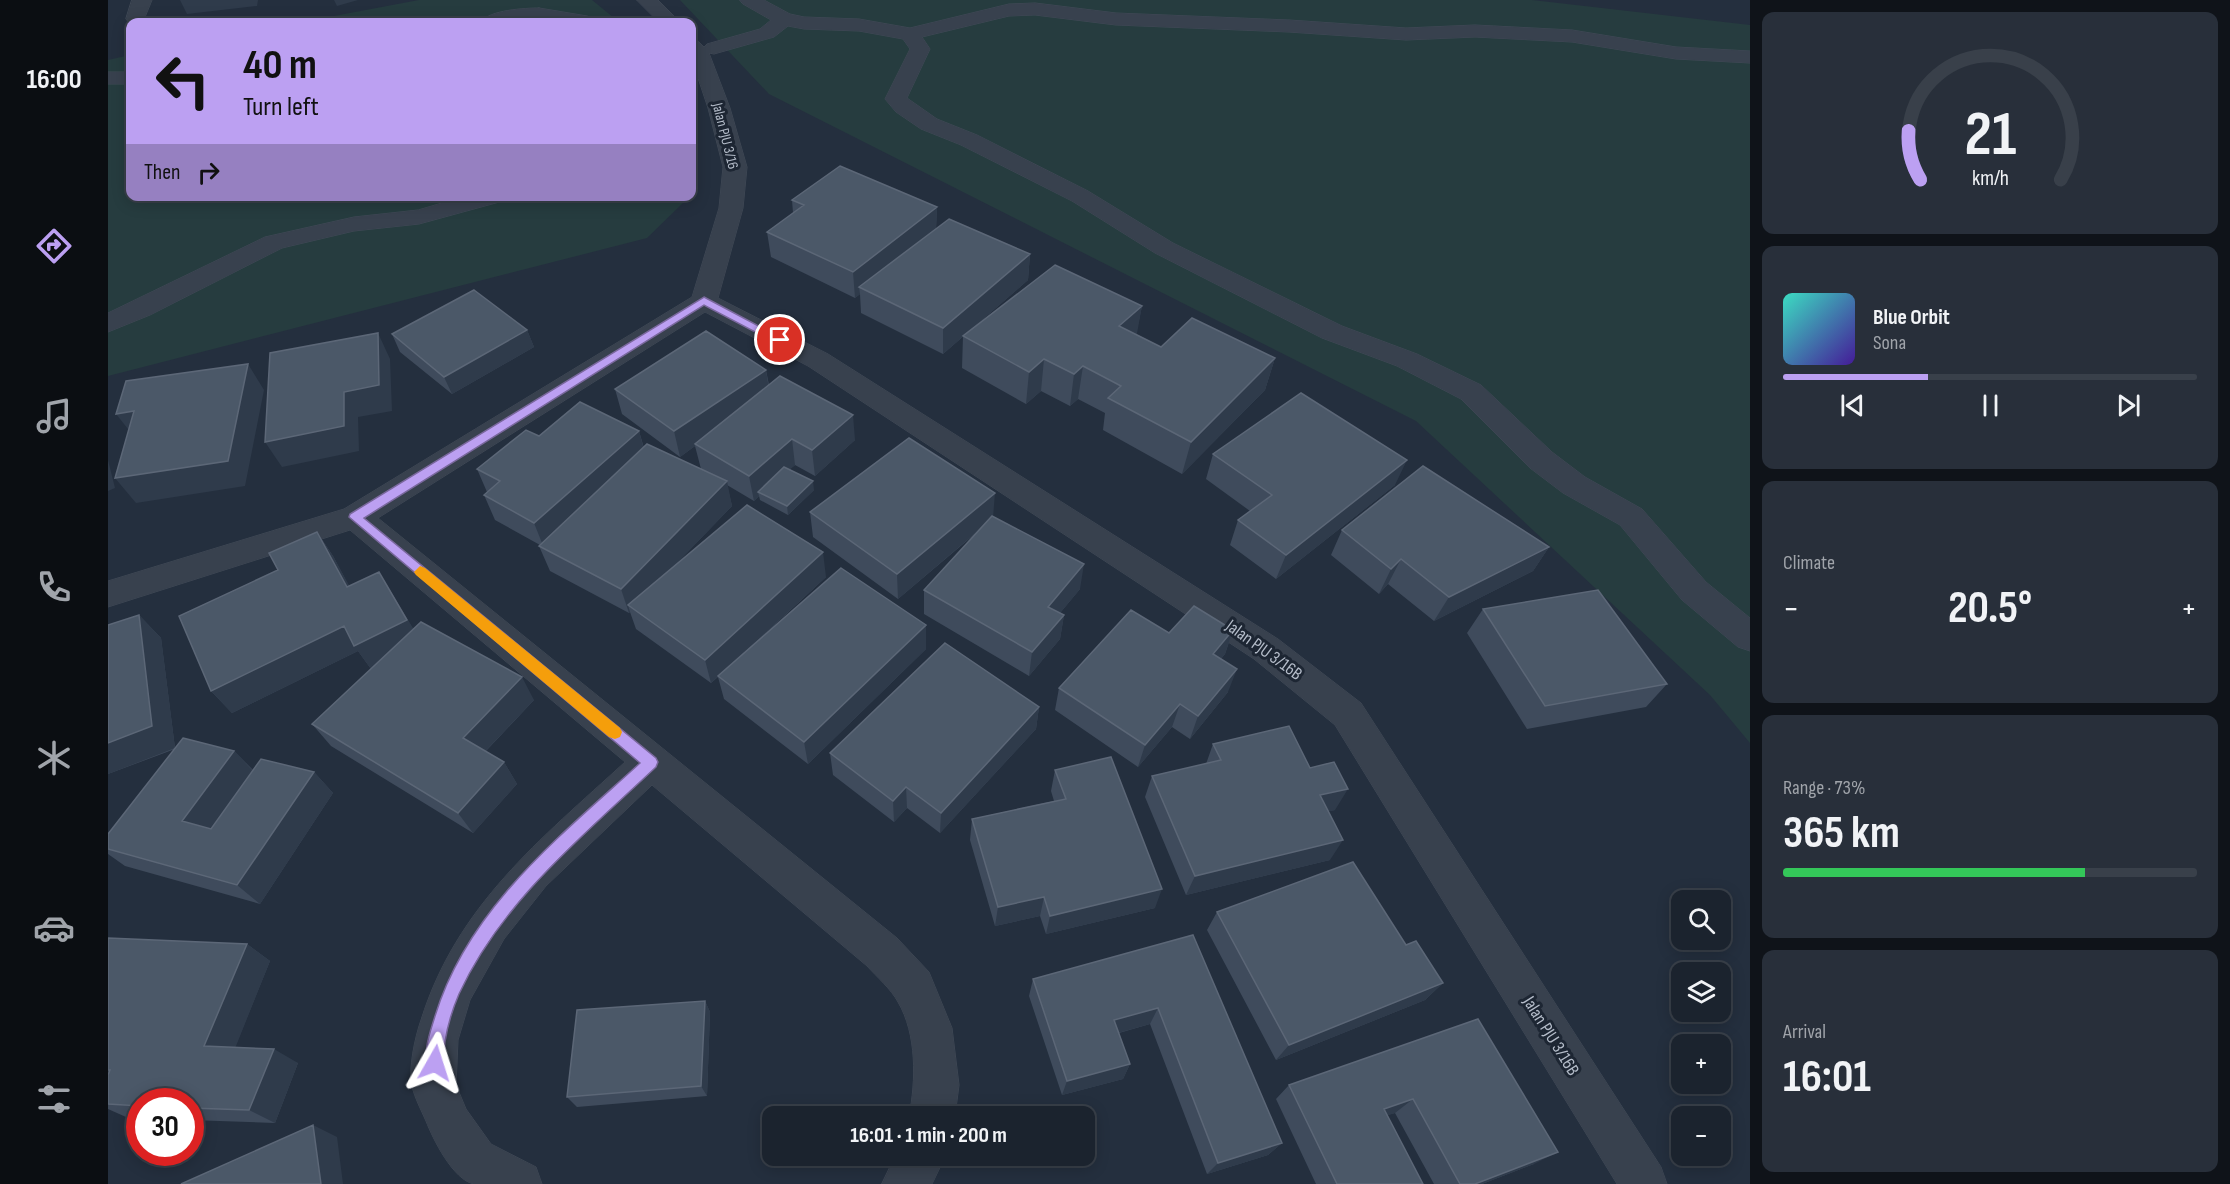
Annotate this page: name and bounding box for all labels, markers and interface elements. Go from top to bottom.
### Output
text: 40 m [243,40,317,91]
icon: left [144,42,222,120]
text: 16:00 [26,64,82,96]
text: Turn left [243,91,319,123]
text: 21 [1964,98,2016,173]
street label: Jalan PJU 3/16 [707,100,742,171]
icon: right [192,156,225,189]
text: Then [144,159,180,186]
text: km/h [1971,167,2009,192]
icon: directions [33,225,75,267]
text: Blue Orbit [1873,304,1950,331]
pin [754,314,805,365]
icon: arrive [763,323,796,356]
text: Sona [1873,331,1906,355]
icon: previous [1836,389,1869,422]
icon: pause [1974,389,2007,422]
icon: next [2112,389,2145,422]
icon: music [33,395,75,437]
text: Climate [1783,551,1835,575]
icon: phone [33,566,75,608]
text: 20.5° [1948,581,2032,636]
text: − [1783,589,1799,629]
text: + [2181,589,2197,629]
street label: Jalan PJU 3/16B [1221,615,1306,685]
icon: climate [33,737,75,779]
text: Range · 73% [1783,776,1865,800]
text: 365 km [1783,806,1900,861]
map controls [1671,890,1731,1166]
button: search [1671,890,1731,950]
icon: car [33,907,75,949]
button: layers [1671,962,1731,1022]
street label: Jalan PJU 3/16B [1518,992,1584,1079]
text: Arrival [1783,1020,1826,1044]
position arrow [403,1031,467,1095]
button: + [1671,1034,1731,1094]
text: 16:01 [1783,1050,1871,1105]
icon: filters [33,1078,75,1120]
speed limit sign: 30 [126,1088,204,1166]
button: − [1671,1106,1731,1166]
text: 16:01 · 1 min · 200 m [850,1122,1007,1149]

